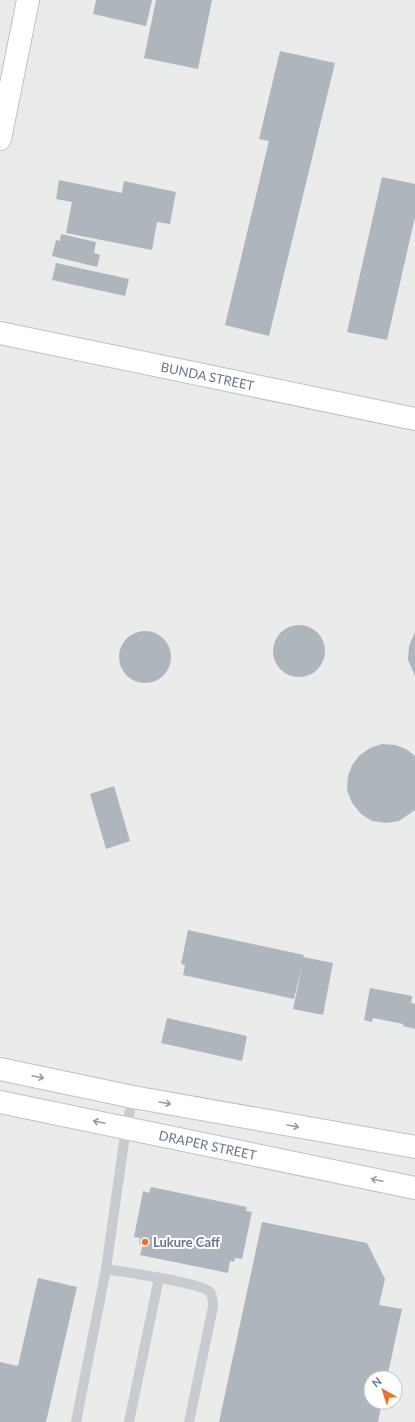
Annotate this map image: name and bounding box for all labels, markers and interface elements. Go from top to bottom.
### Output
street label: BUNDA STREET [160,359,256,394]
one-way arrow [31,1073,44,1081]
one-way arrow [159,1099,172,1107]
one-way arrow [93,1118,106,1126]
one-way arrow [287,1122,300,1130]
street label: DRAPER STREET [157,1127,258,1163]
one-way arrow [371,1176,384,1184]
place label: Lukure Caff [153,1234,220,1250]
marker: Lukure Caff [140,1237,150,1247]
north arrow [363,1370,403,1410]
text: N [369,1374,384,1390]

